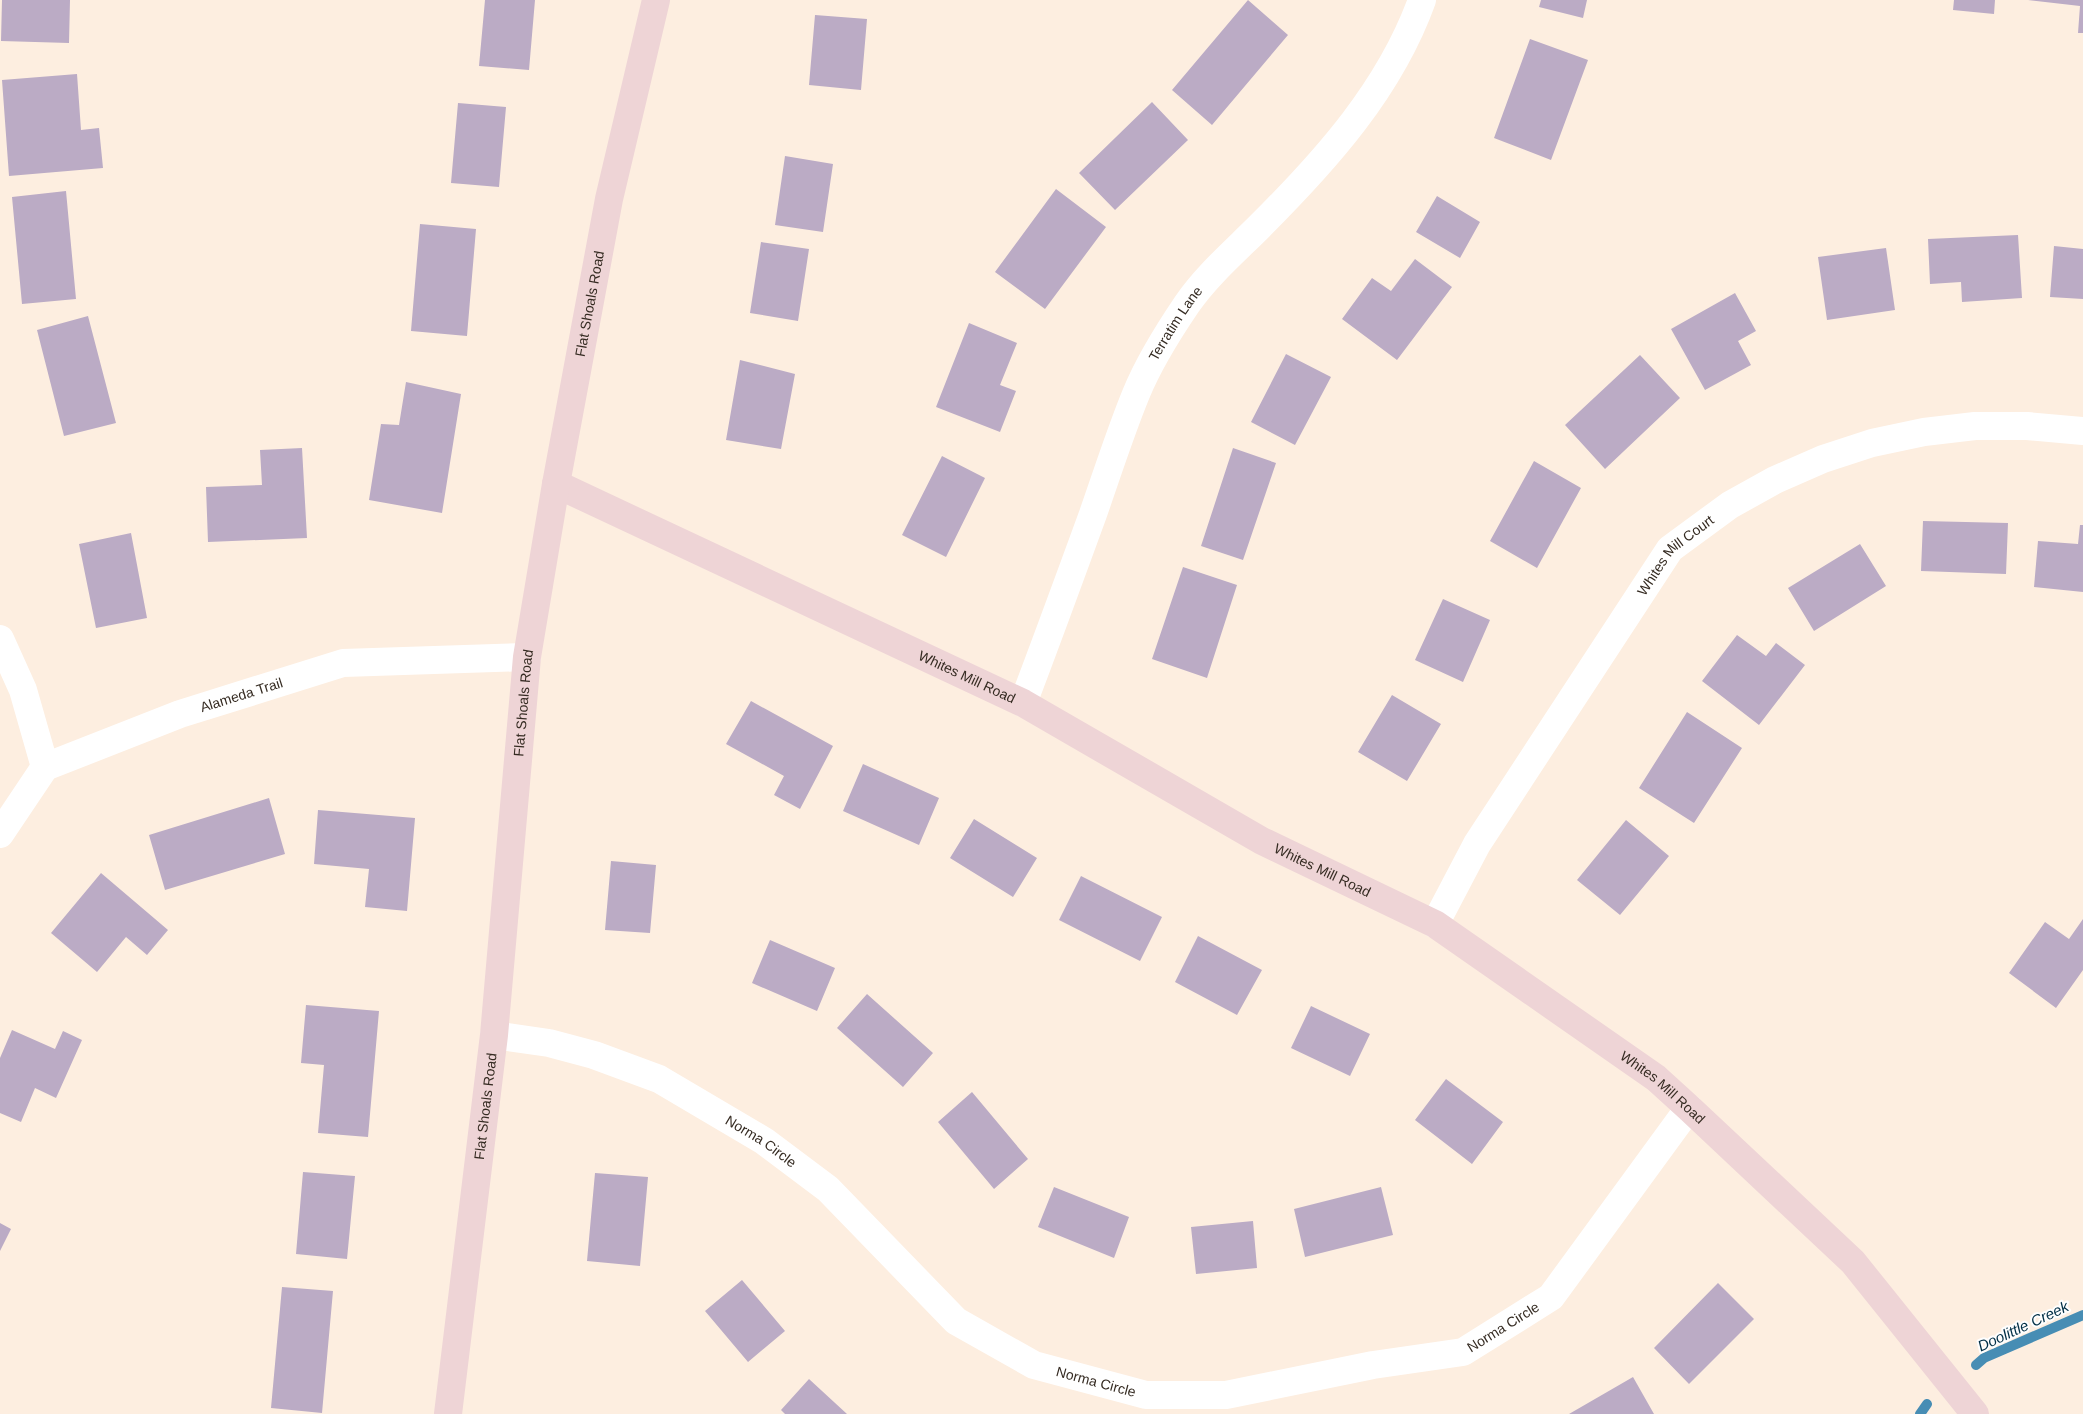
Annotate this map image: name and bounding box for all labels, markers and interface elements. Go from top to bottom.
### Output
street label: Flat Shoals Road [572,249,607,358]
street label: Terratim Lane [1145,283,1206,363]
street label: Whites Mill Court [1634,512,1717,598]
street label: Whites Mill Road [916,647,1018,706]
street label: Flat Shoals Road [510,648,536,757]
street label: Alameda Trail [198,674,285,715]
street label: Whites Mill Road [1272,840,1373,900]
street label: Whites Mill Road [1617,1048,1708,1127]
street label: Flat Shoals Road [471,1052,500,1161]
street label: Norma Circle [723,1112,800,1171]
water label: Doolittle Creek [1975,1297,2073,1354]
street label: Norma Circle [1464,1298,1542,1355]
street label: Norma Circle [1054,1363,1138,1400]

